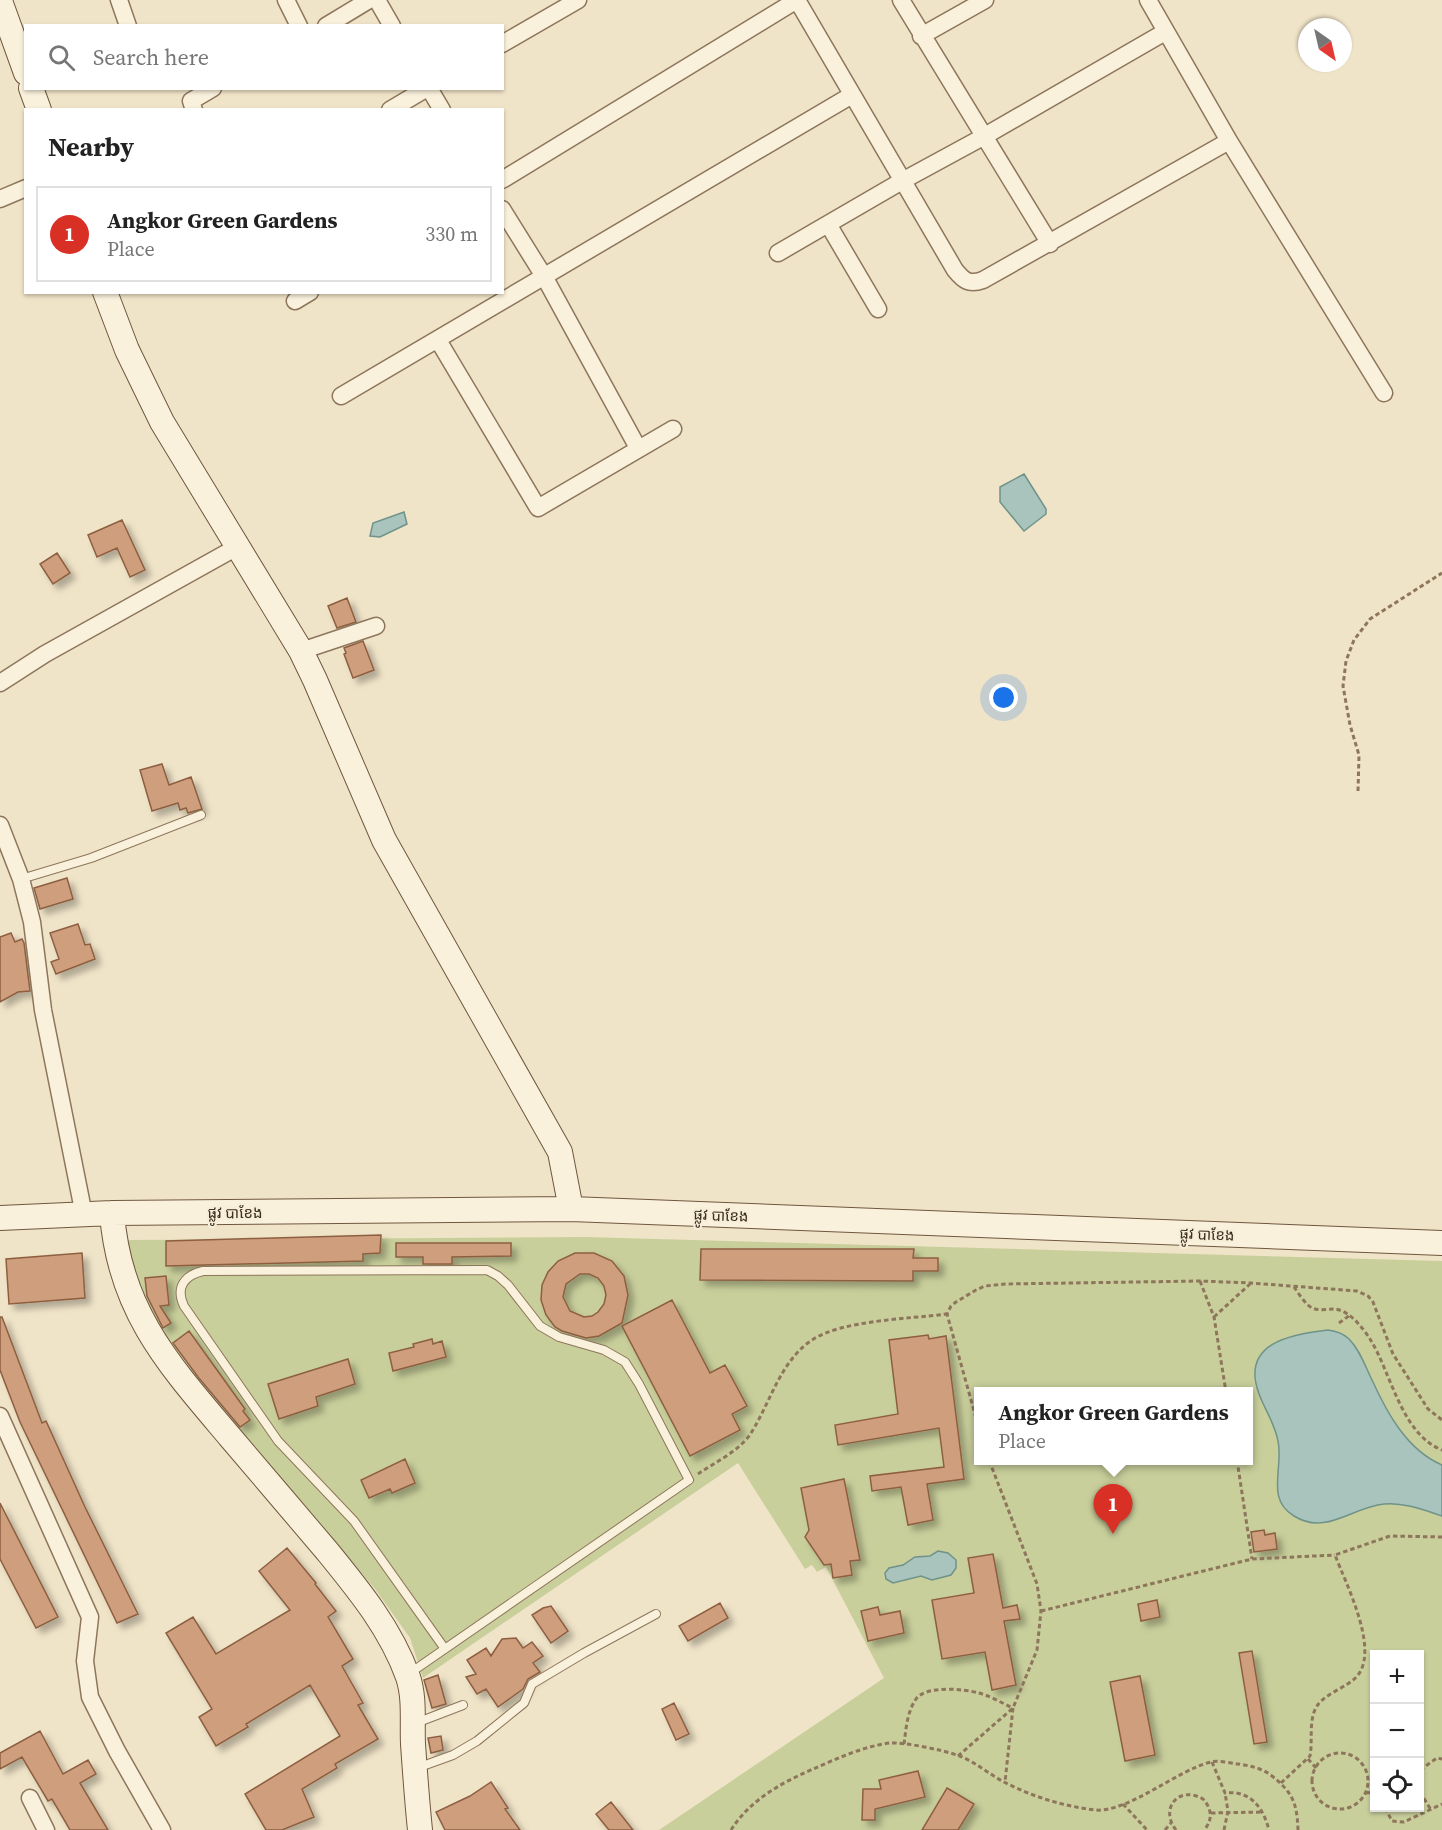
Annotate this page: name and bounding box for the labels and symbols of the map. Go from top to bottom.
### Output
north arrow [1298,18,1352,72]
your location [989,683,1018,712]
street label: ផ្លូវ បាខែង [207,1202,263,1226]
street label: ផ្លូវ បាខែង [693,1204,749,1230]
street label: ផ្លូវ បាខែង [1179,1223,1235,1249]
pin: 1 [1094,1484,1132,1534]

